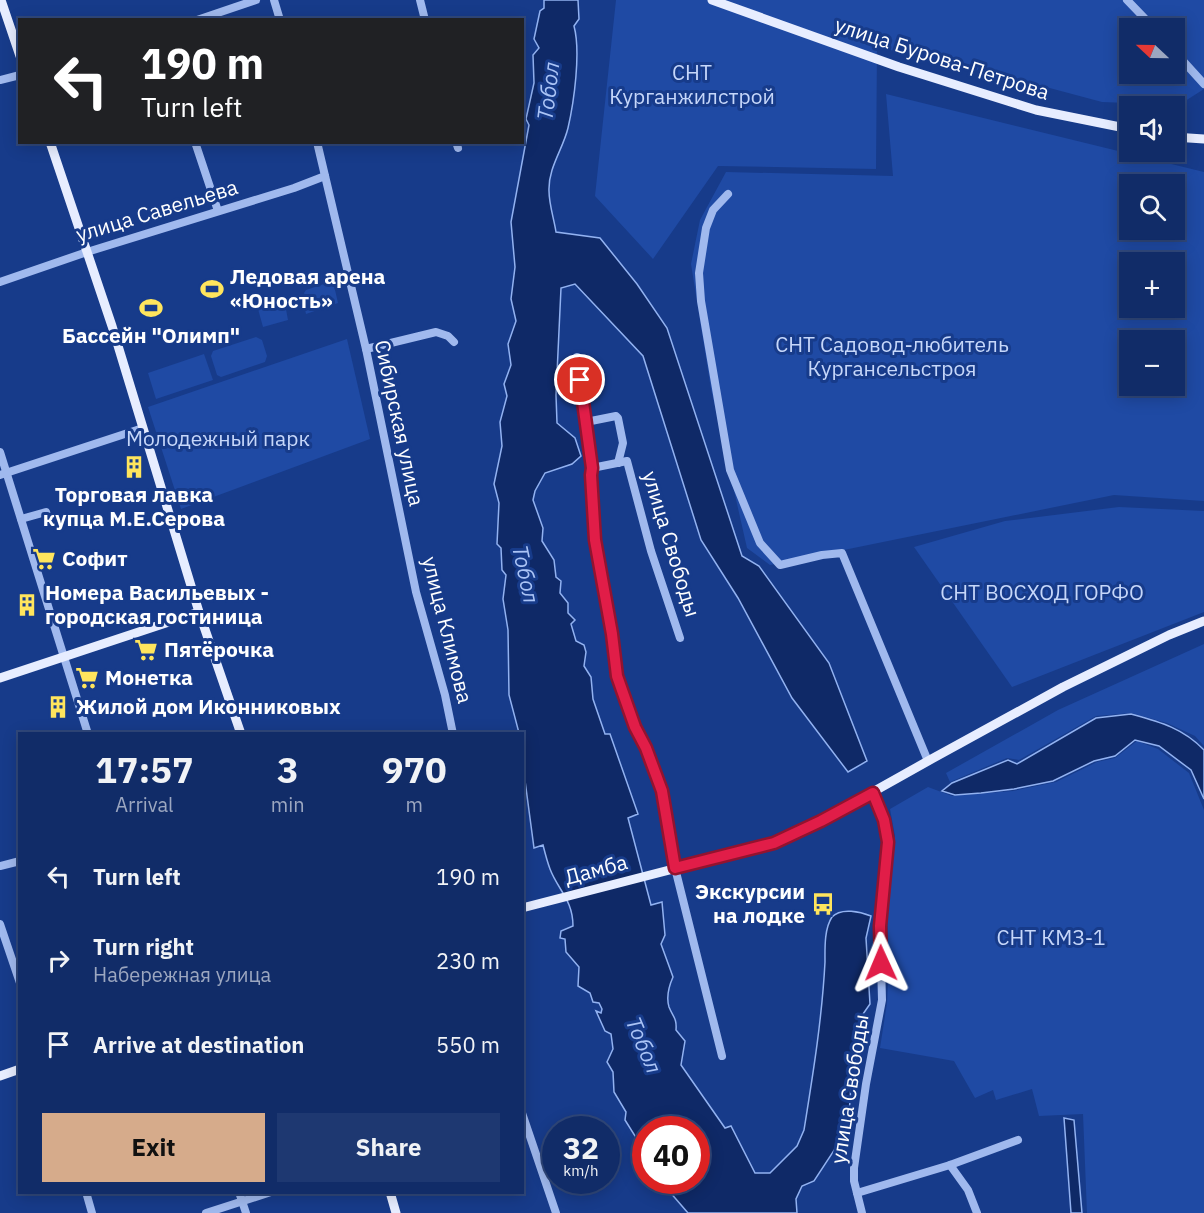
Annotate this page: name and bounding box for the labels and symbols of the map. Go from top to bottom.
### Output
street label: улица Бурова-Петрова [831,10,1053,106]
north arrow [1119,18,1185,84]
park label: СНТ Курганжилстрой [609,58,775,110]
water label: Тобол [530,60,566,122]
street label: улица Савельева [72,172,241,248]
place label: Ледовая арена «Юность» [230,262,386,314]
sports icon: Ледовая арена «Юность» [199,276,225,302]
sports icon: Бассейн "Олимп" [138,295,164,321]
place label: Бассейн "Олимп" [62,321,240,349]
park label: СНТ Садовод-любитель Кургансельстроя [775,330,1009,382]
street label: Сибирская улица [369,337,431,508]
pin [554,354,605,405]
park label: Молодежный парк [126,424,310,452]
building icon: Торговая лавка купца М.Е.Серова [121,454,147,480]
street label: улица Свободы [636,467,707,620]
place label: Торговая лавка купца М.Е.Серова [43,480,225,532]
water label: Тобол [506,542,547,606]
place label: Софит [62,544,127,572]
supermarket icon: Софит [31,546,57,572]
street label: улица Климова [416,553,480,706]
place label: Номера Васильевых - городская гостиница [45,578,269,630]
park label: СНТ ВОСХОД ГОРФО [940,578,1144,606]
building icon: Номера Васильевых - городская гостиница [14,592,40,618]
place label: Пятёрочка [164,635,274,663]
supermarket icon: Пятёрочка [133,637,159,663]
place label: Монетка [105,663,193,691]
supermarket icon: Монетка [74,665,100,691]
place label: Жилой дом Иконниковых [76,692,341,720]
building icon: Жилой дом Иконниковых [45,694,71,720]
street label: Дамба [561,847,630,891]
place label: Экскурсии на лодке [695,877,805,929]
bus stop icon: Экскурсии на лодке [810,891,836,917]
park label: СНТ КМЗ-1 [996,923,1106,951]
position arrow [849,931,913,995]
water label: Тобол [620,1012,669,1078]
street label: улица Свободы [823,1012,875,1166]
speed limit sign: 40 [632,1116,710,1194]

